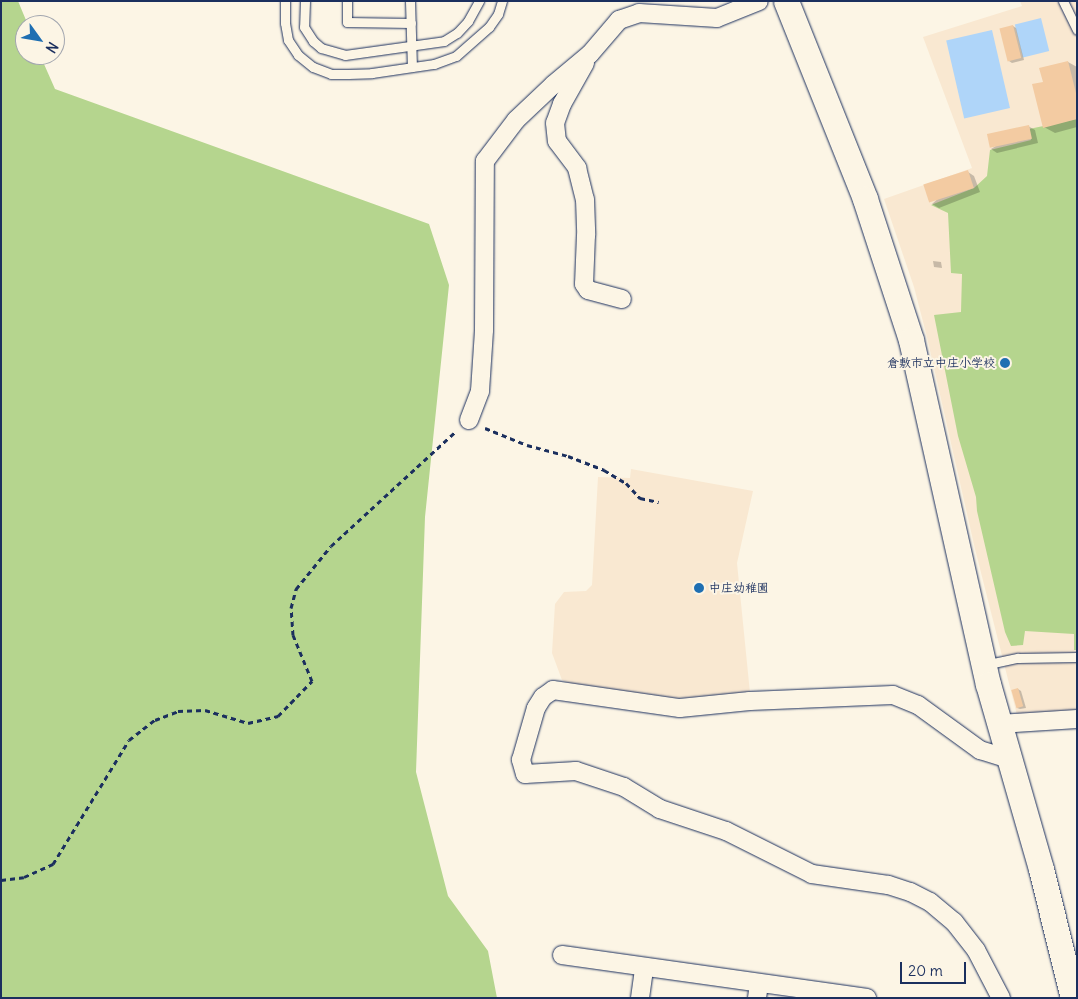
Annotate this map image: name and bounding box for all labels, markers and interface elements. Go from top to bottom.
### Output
north arrow [15,15,65,65]
text: N [42,39,62,56]
place label: 倉敷市立中庄小学校 [887,356,995,370]
marker: 倉敷市立中庄小学校 [999,357,1011,369]
place label: 中庄幼稚園 [709,581,769,595]
marker: 中庄幼稚園 [693,582,705,594]
scale bar [903,952,969,984]
text: 20 m [908,961,943,980]

